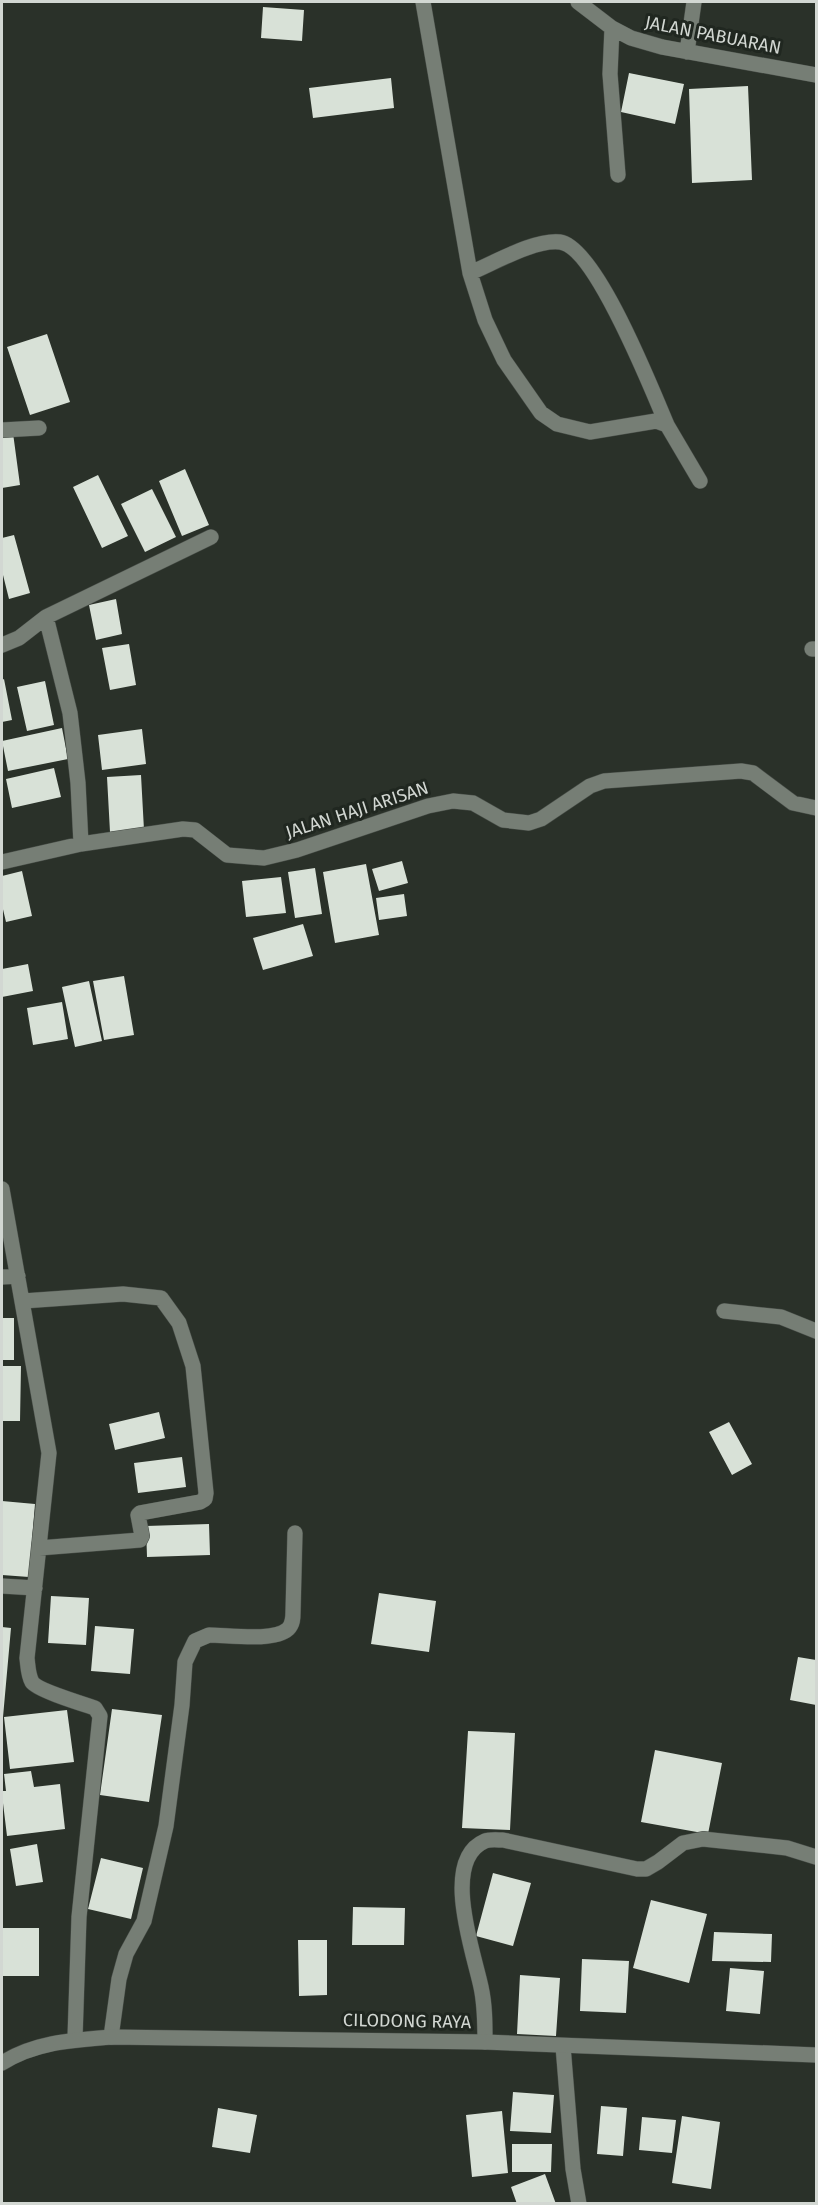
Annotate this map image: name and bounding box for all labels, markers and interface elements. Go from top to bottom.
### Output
street label: JALAN PABUARAN [643,11,783,59]
street label: JALAN HAJI ARISAN [283,776,431,844]
street label: CILODONG RAYA [343,2009,472,2033]

